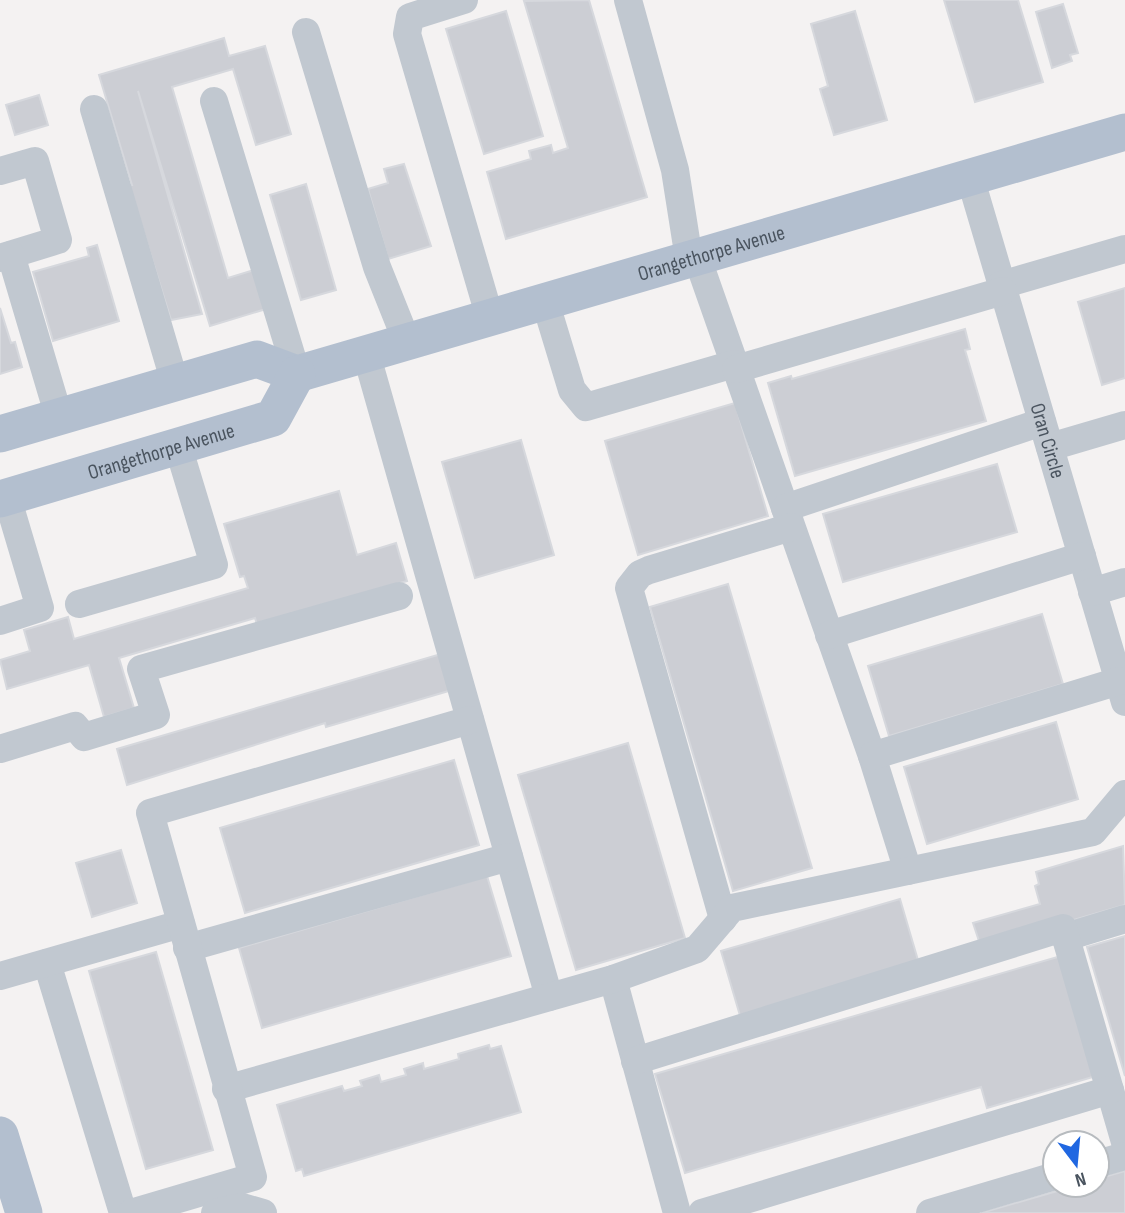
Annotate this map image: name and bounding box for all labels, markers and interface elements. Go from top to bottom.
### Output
street label: Orangethorpe Avenue [635,220,788,287]
street label: Oran Circle [1024,400,1070,481]
street label: Orangethorpe Avenue [85,418,238,485]
north arrow [1041,1129,1111,1199]
text: N [1072,1166,1088,1191]

